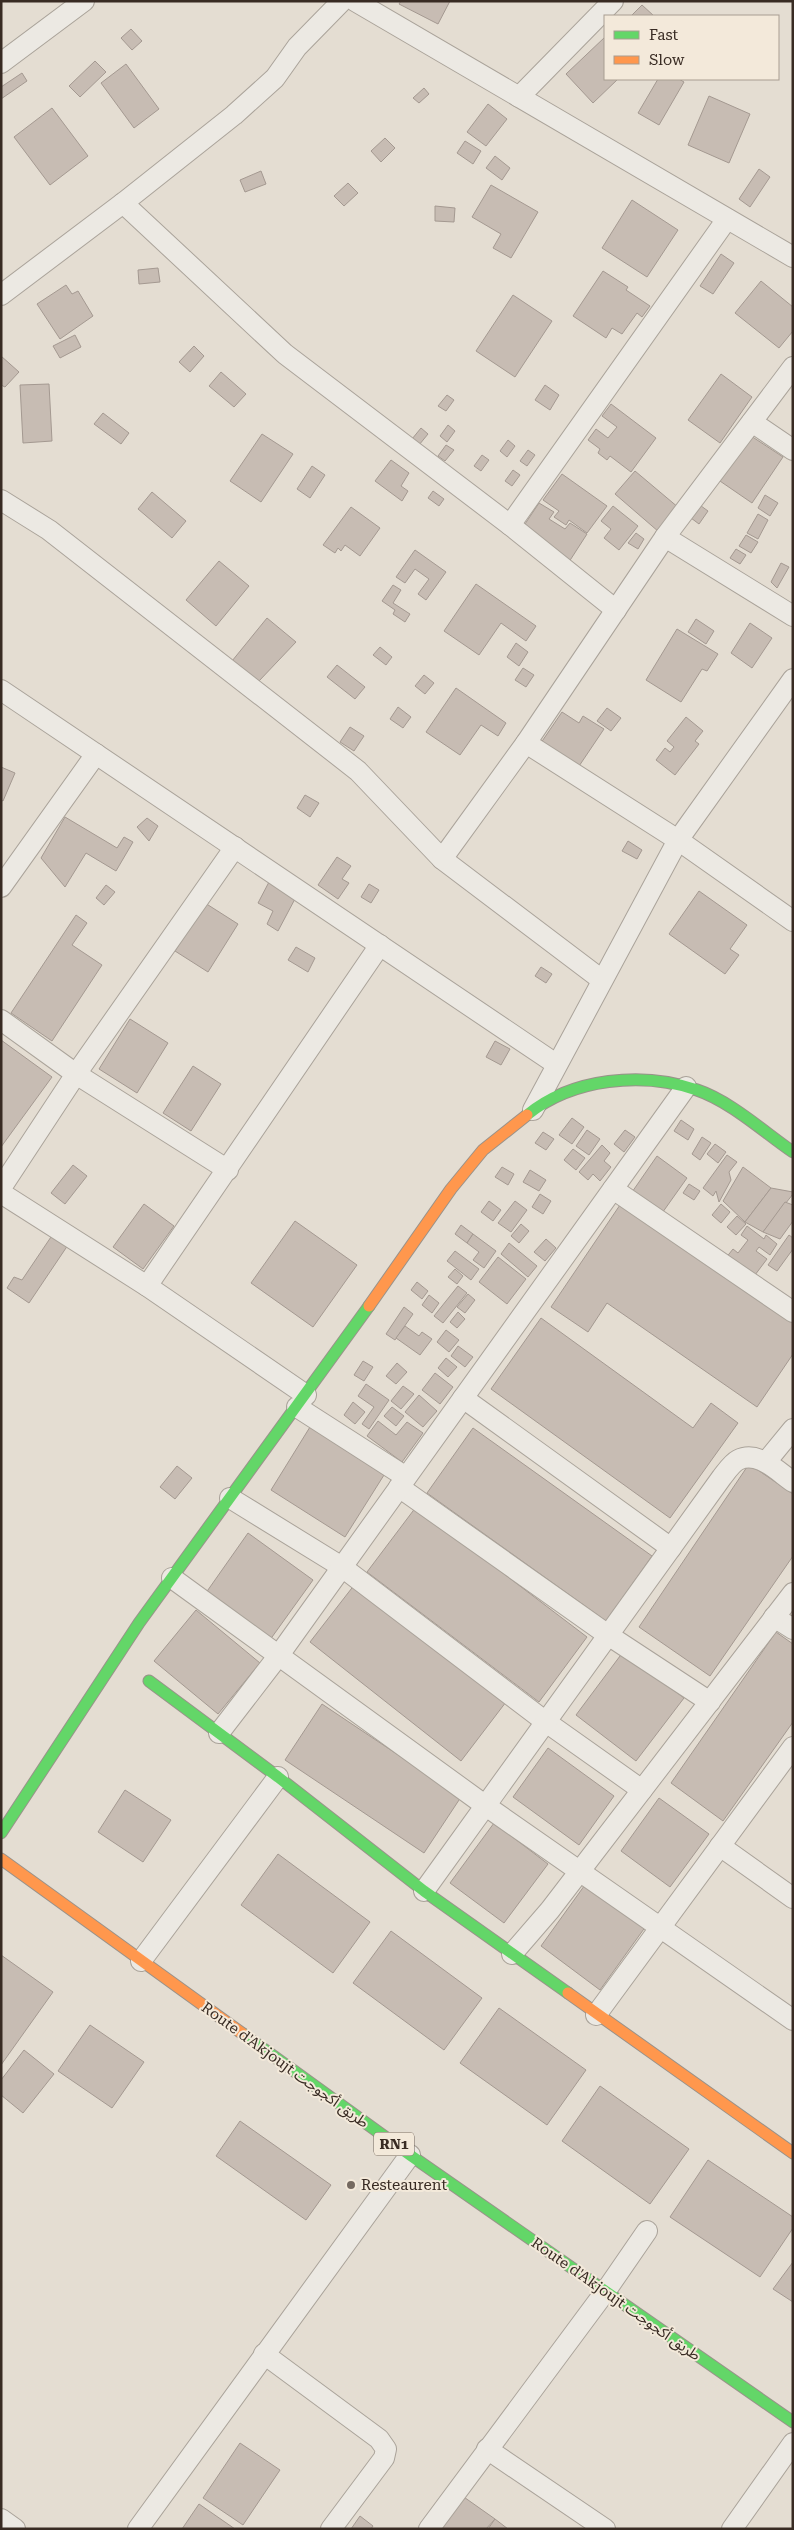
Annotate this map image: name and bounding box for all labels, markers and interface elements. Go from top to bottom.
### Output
legend [604,15,779,80]
text: Fast [649,26,679,44]
text: Slow [649,51,685,69]
street label: Route d'Akjoujt طريق أكجوجت [197,1998,372,2133]
road number: RN1 [374,2132,414,2156]
place label: Resteaurent [361,2176,448,2194]
marker: Resteaurent [345,2179,357,2191]
street label: Route d'Akjoujt طريق أكجوجت [527,2234,704,2365]

